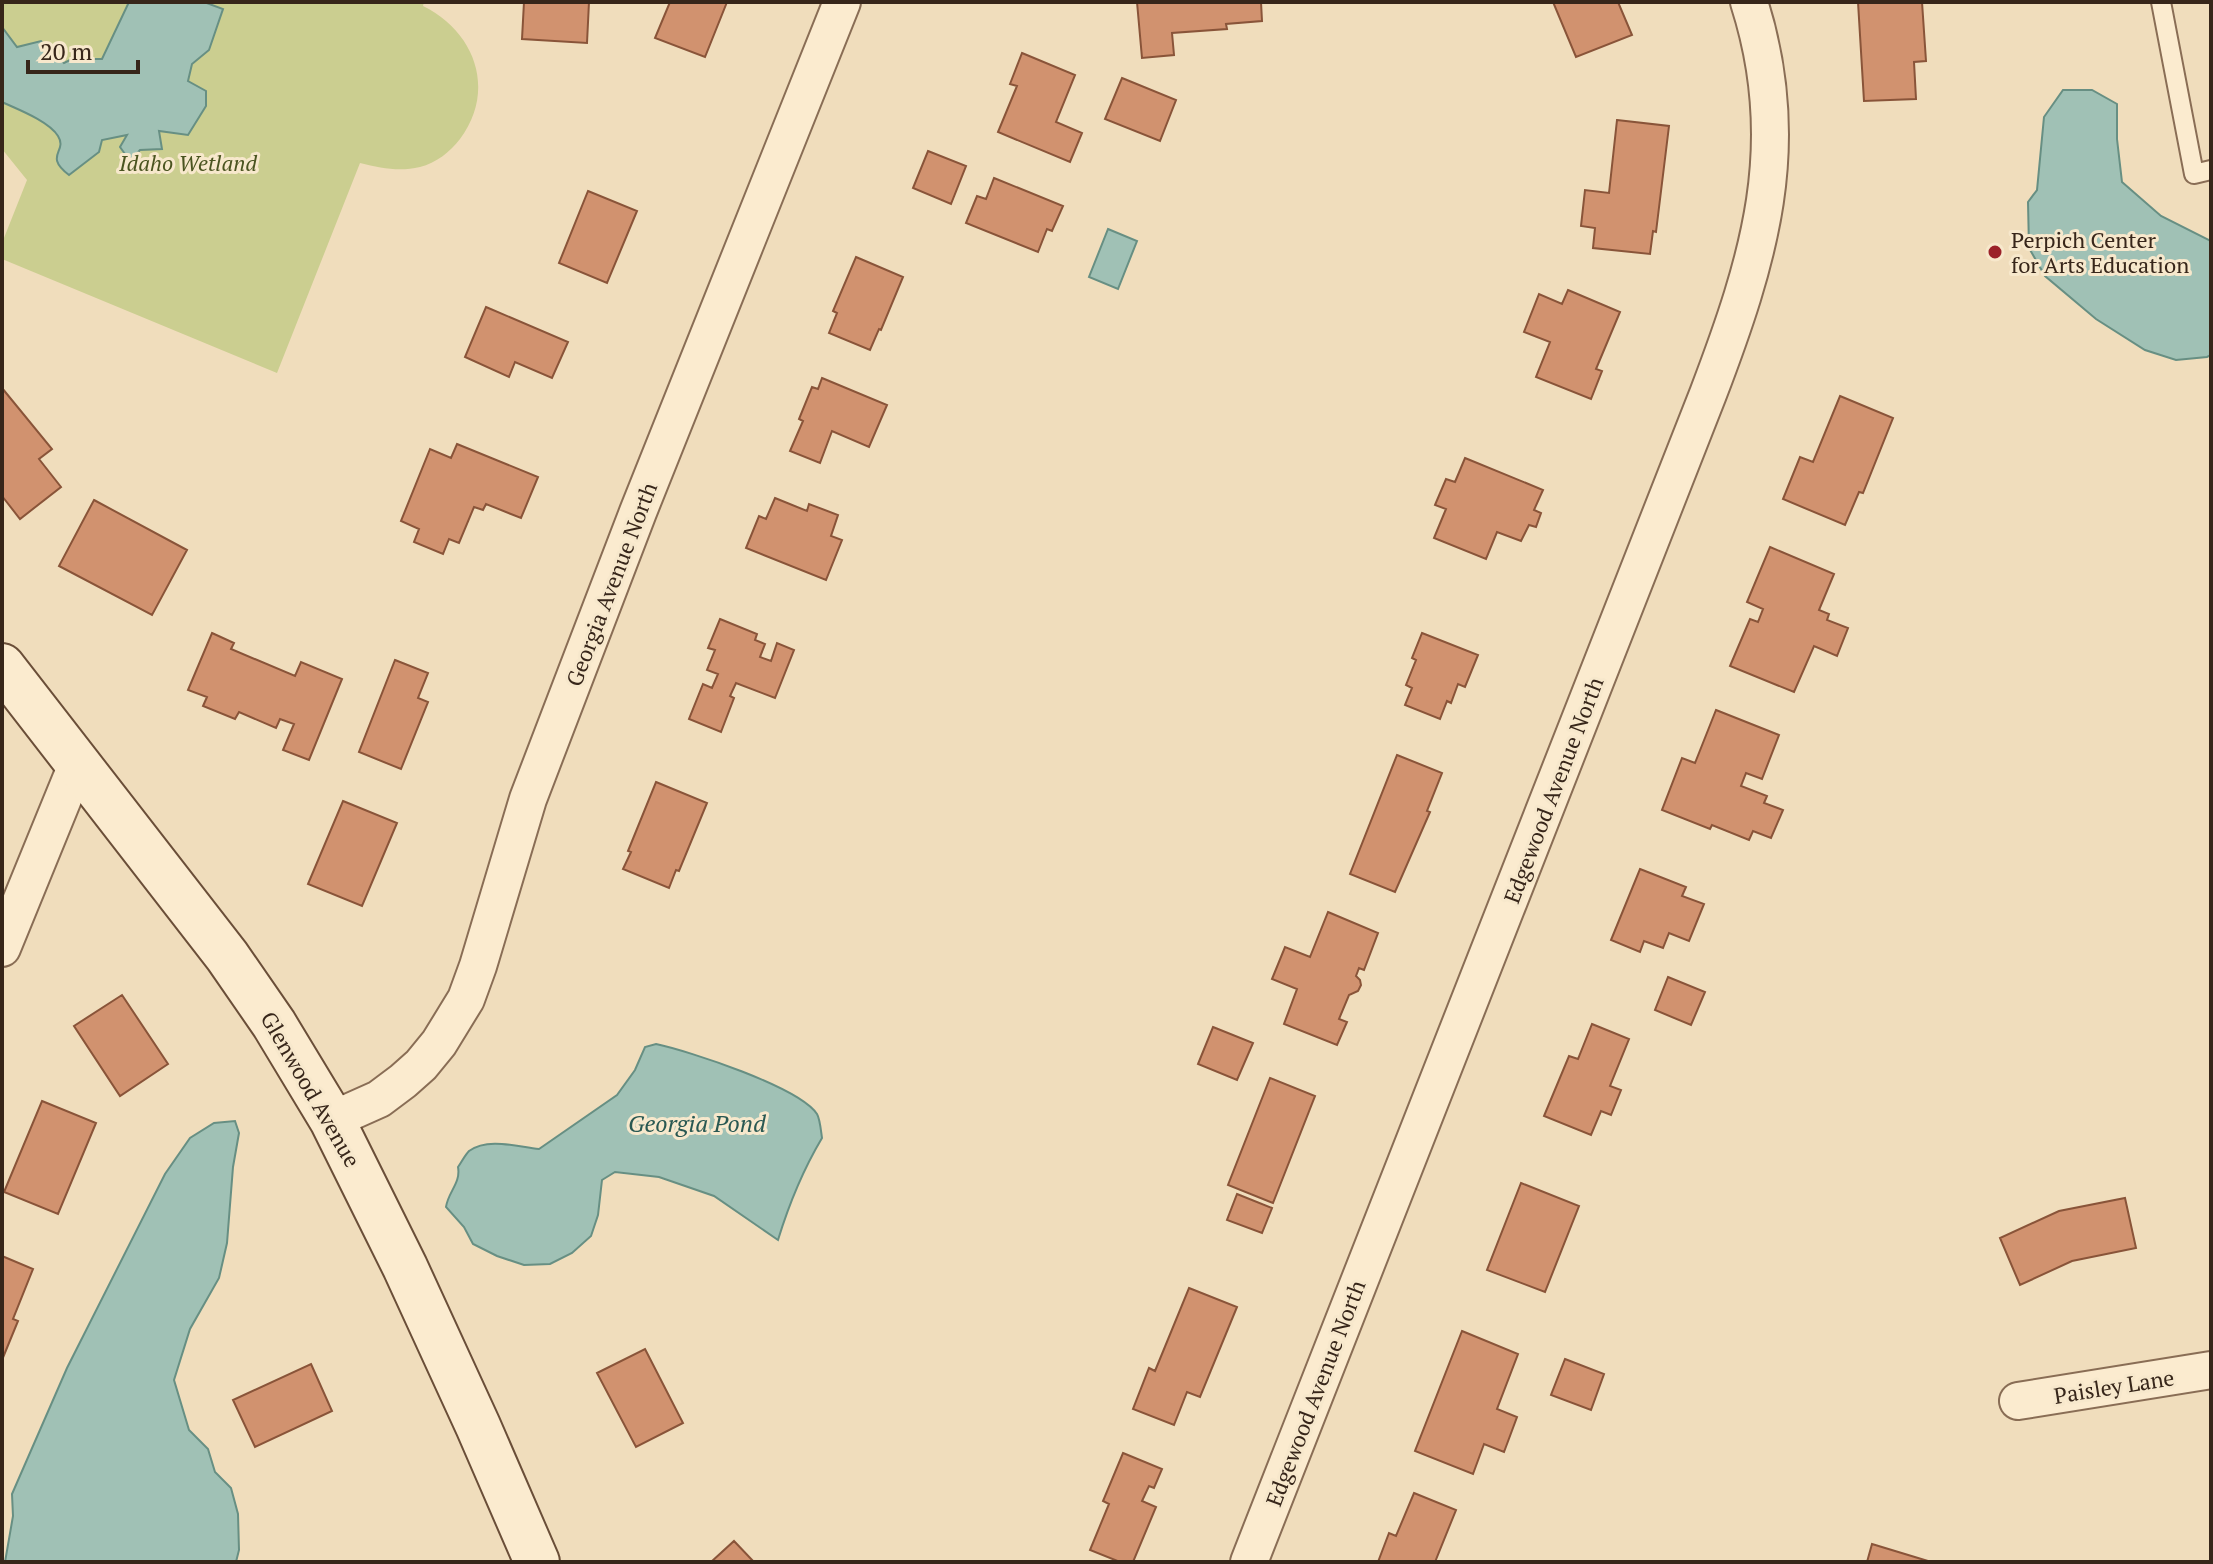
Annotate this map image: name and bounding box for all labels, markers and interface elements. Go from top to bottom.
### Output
scale bar [28,24,138,74]
text: 20 m [40,35,92,67]
park label: Idaho Wetland [118,148,258,177]
place label: Perpich Center for Arts Education [2011,225,2189,279]
marker: Perpich Center for Arts Education [1986,243,2004,261]
street label: Georgia Avenue North [559,478,663,690]
street label: Edgewood Avenue North [1496,673,1610,907]
street label: Glenwood Avenue [255,1006,367,1172]
water label: Georgia Pond [628,1107,767,1139]
street label: Edgewood Avenue North [1258,1276,1372,1510]
street label: Paisley Lane [2052,1362,2176,1410]

